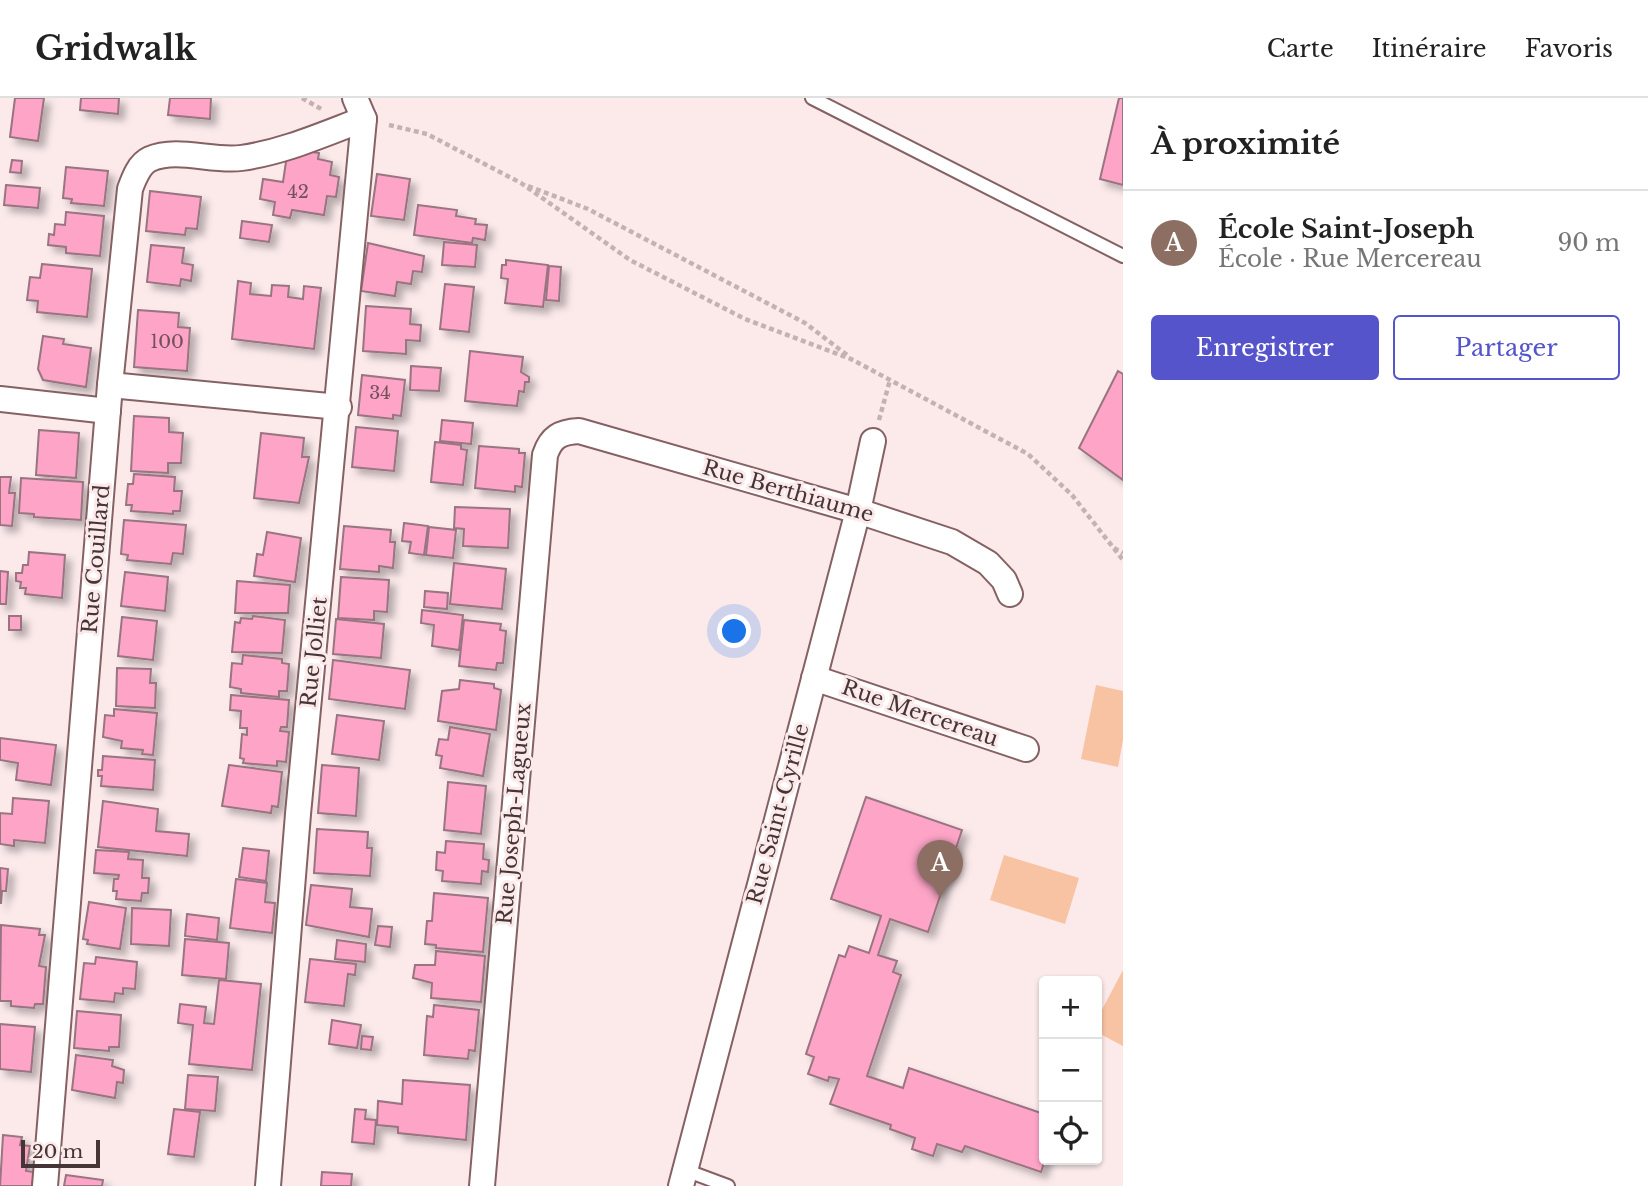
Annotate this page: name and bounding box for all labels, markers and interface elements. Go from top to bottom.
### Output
text: Gridwalk [35,28,196,69]
text: Carte [1267,34,1334,63]
text: Itinéraire [1372,34,1487,63]
text: Favoris [1525,34,1613,63]
text: À proximité [1151,125,1340,162]
house number: 42 [287,181,309,203]
text: École Saint-Joseph [1218,213,1474,245]
text: A [1165,229,1183,257]
text: 90 m [1558,229,1620,257]
text: École · Rue Mercereau [1218,245,1482,273]
button: Enregistrer [1151,315,1379,380]
button: Partager [1393,315,1620,380]
house number: 100 [150,331,184,353]
house number: 34 [369,382,391,404]
street label: Rue Berthiaume [700,454,876,528]
street label: Rue Couillard [77,483,115,635]
street label: Rue Jolliet [295,595,333,709]
your location [717,614,751,648]
street label: Rue Mercereau [838,674,1002,752]
street label: Rue Joseph-Lagueux [491,702,537,926]
street label: Rue Saint-Cyrille [741,721,815,907]
pin: A [917,840,963,898]
map controls [1039,976,1102,1165]
button: + [1039,976,1102,1039]
button: − [1039,1039,1102,1102]
button: locate [1039,1102,1102,1165]
scale bar [21,1137,100,1169]
text: 20 m [32,1140,83,1163]

